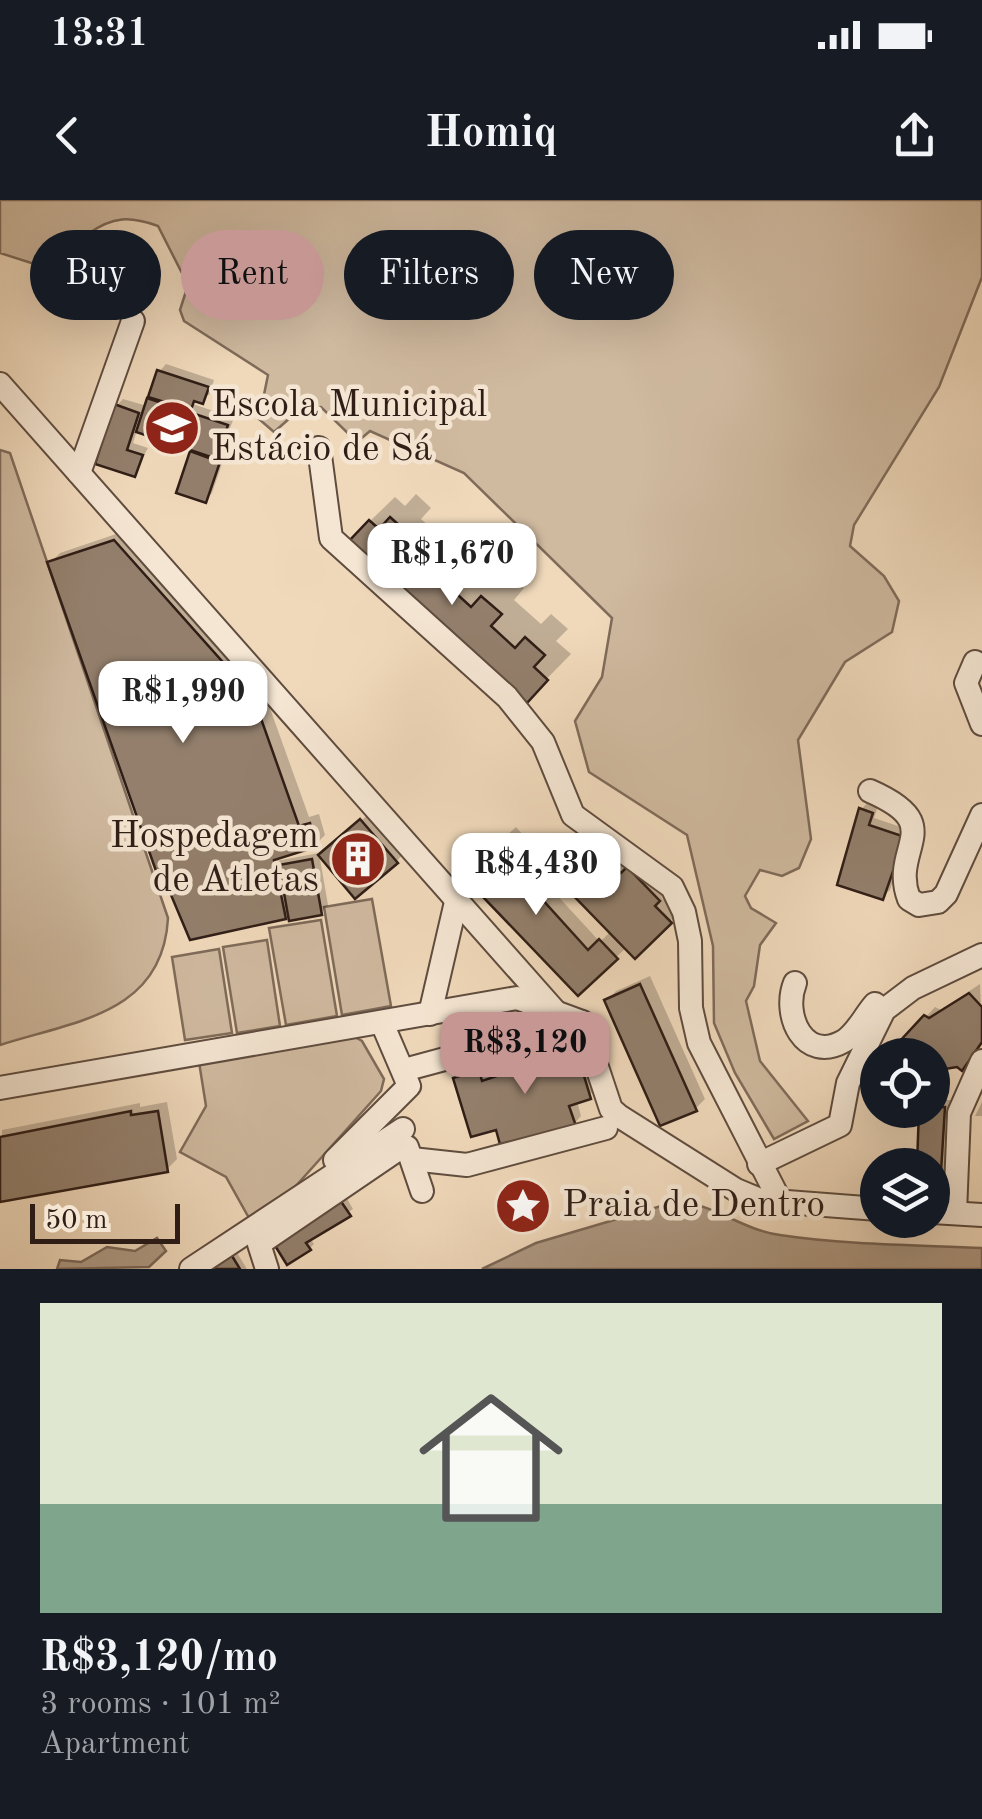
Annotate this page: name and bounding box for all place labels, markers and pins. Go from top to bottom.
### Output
place label: Escola Municipal Estácio de Sá [211,387,487,469]
school or university icon: Escola Municipal Estácio de Sá [142,398,202,458]
pin: R$1,670 [360,523,544,608]
pin: R$1,990 [91,661,275,746]
place label: Hospedagem de Atletas [110,818,319,900]
building icon: Hospedagem de Atletas [328,829,388,889]
pin: R$4,430 [444,833,628,918]
pin: R$3,120 [433,1012,617,1097]
place icon: Praia de Dentro [493,1176,553,1236]
place label: Praia de Dentro [562,1187,825,1225]

